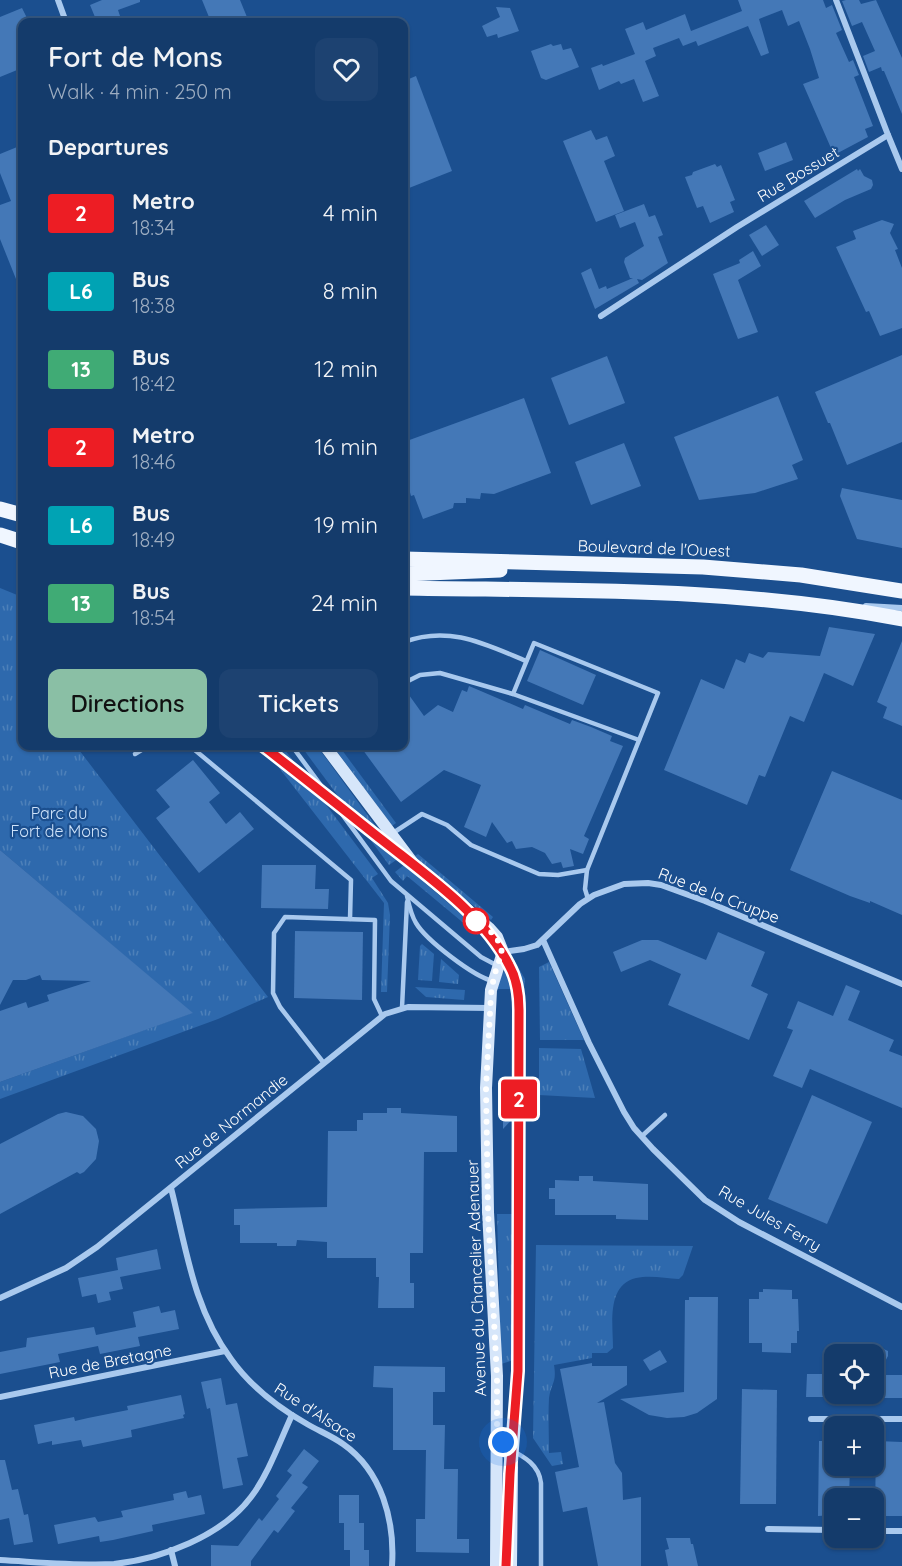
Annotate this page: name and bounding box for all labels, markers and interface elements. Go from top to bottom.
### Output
button: heart [315,38,378,101]
text: Fort de Mons [48,39,223,74]
text: Walk · 4 min · 250 m [48,79,232,104]
text: Departures [48,133,169,161]
street label: Rue Bossuet [754,142,842,206]
text: Metro [132,187,195,215]
text: 4 min [323,199,378,227]
text: 2 [75,200,87,226]
text: 18:34 [132,215,175,240]
text: Bus [132,265,170,293]
text: 8 min [323,277,378,305]
text: L6 [69,278,93,304]
text: 18:38 [132,293,175,318]
text: Bus [132,343,170,371]
text: 12 min [314,355,378,383]
text: 13 [71,356,91,382]
text: 18:42 [132,371,176,396]
text: Metro [132,421,195,449]
text: 16 min [315,433,378,461]
text: 2 [75,434,87,460]
text: 18:46 [132,449,175,474]
text: Bus [132,499,170,527]
text: 19 min [314,511,378,539]
text: L6 [69,512,93,538]
text: 18:49 [132,527,175,552]
street label: Boulevard de l'Ouest [577,535,731,561]
text: Bus [132,577,170,605]
text: 24 min [311,589,378,617]
text: 13 [71,590,91,616]
text: 18:54 [132,605,175,630]
button: Directions [48,669,207,738]
button: Tickets [219,669,378,738]
park label: Parc du Fort de Mons [10,803,108,841]
street label: Rue de la Cruppe [656,863,782,927]
unlabelled marker [463,908,489,934]
street label: Rue de Normandie [171,1069,291,1173]
line badge: 2 [500,1080,538,1118]
text: 2 [513,1086,525,1112]
street label: Avenue du Chancelier Adenauer [462,1159,490,1397]
street label: Rue Jules Ferry [715,1181,825,1255]
street label: Rue de Bretagne [47,1339,173,1383]
map controls [824,1344,884,1548]
button: locate [824,1344,884,1404]
street label: Rue d'Alsace [271,1378,361,1446]
button: + [824,1416,884,1476]
your location [488,1427,518,1457]
button: − [824,1488,884,1548]

